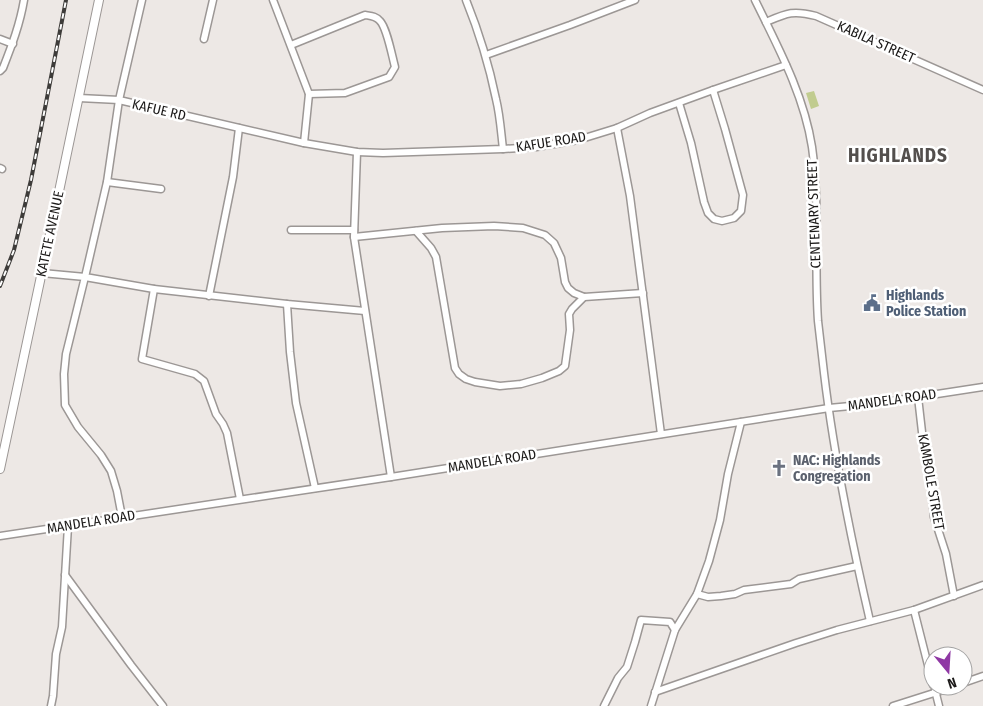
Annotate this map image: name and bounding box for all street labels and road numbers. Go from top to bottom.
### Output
street label: KABILA STREET [834,17,918,67]
street label: KAFUE RD [130,96,188,124]
street label: KAFUE ROAD [515,128,587,156]
street label: CENTENARY STREET [804,159,824,269]
street label: KATETE AVENUE [33,189,68,279]
street label: MANDELA ROAD [847,385,937,415]
street label: KAMBOLE STREET [914,432,948,532]
street label: MANDELA ROAD [447,446,537,476]
street label: MANDELA ROAD [46,507,136,537]

